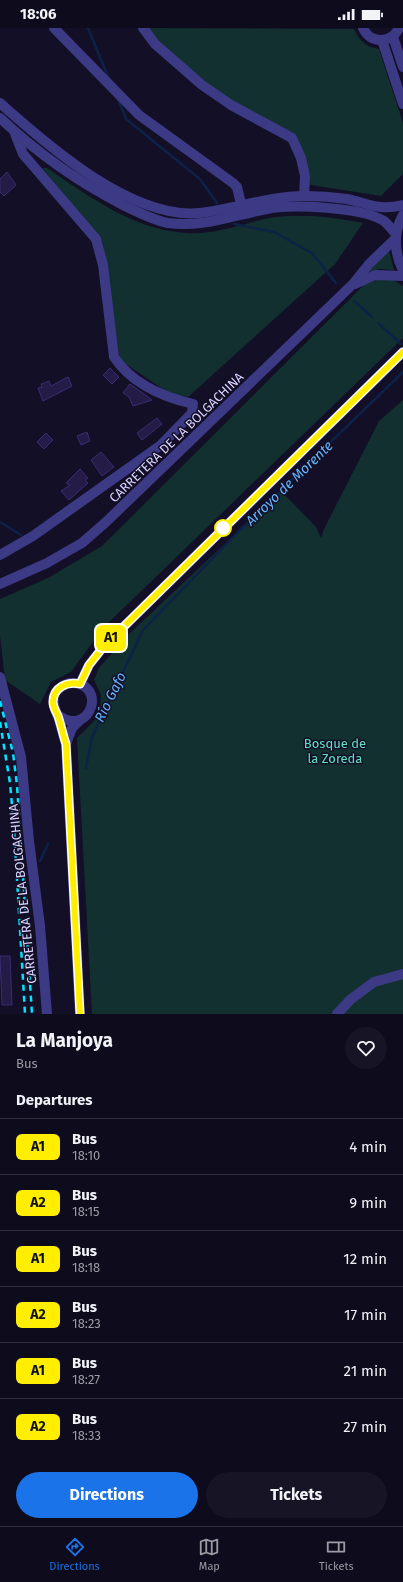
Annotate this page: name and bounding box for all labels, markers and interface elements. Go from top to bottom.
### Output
text: 18:06 [20,5,57,23]
street label: CARRETERA DE LA BOLGACHINA [106,369,247,505]
water label: Arroyo de Morente [241,437,337,530]
unlabelled marker [214,519,232,537]
line badge: A1 [93,625,129,651]
text: A1 [104,629,118,646]
water label: Río Gafo [91,670,130,725]
park label: Bosque de la Zoreda [304,736,366,766]
street label: CARRETERA DE LA BOLGACHINA [6,803,39,985]
button: heart [345,1027,387,1069]
text: La Manjoya [16,1029,113,1052]
text: Bus [16,1056,38,1071]
text: Departures [16,1091,93,1109]
text: Bus [72,1130,97,1148]
text: A1 [31,1138,45,1155]
text: 4 min [349,1138,387,1156]
text: 18:10 [72,1148,100,1163]
text: Bus [72,1186,97,1204]
text: A2 [30,1194,46,1211]
text: 9 min [349,1194,387,1212]
text: 18:15 [72,1204,100,1219]
text: Bus [72,1242,97,1260]
text: A1 [31,1250,45,1267]
text: 12 min [343,1250,387,1268]
text: 18:18 [72,1260,100,1275]
text: Bus [72,1298,97,1316]
text: A2 [30,1306,46,1323]
text: 17 min [344,1306,387,1324]
text: 18:23 [72,1316,101,1331]
text: Bus [72,1354,97,1372]
text: A1 [31,1362,45,1379]
text: 21 min [344,1362,387,1380]
text: 18:27 [72,1372,100,1387]
text: Bus [72,1410,97,1428]
text: A2 [30,1418,46,1435]
text: 27 min [343,1418,387,1436]
text: 18:33 [72,1428,101,1443]
button: Directions [16,1472,198,1518]
button: Tickets [206,1472,387,1518]
tab: Directions [49,1536,100,1573]
tab: Map [198,1536,220,1573]
tab: Tickets [319,1536,354,1573]

